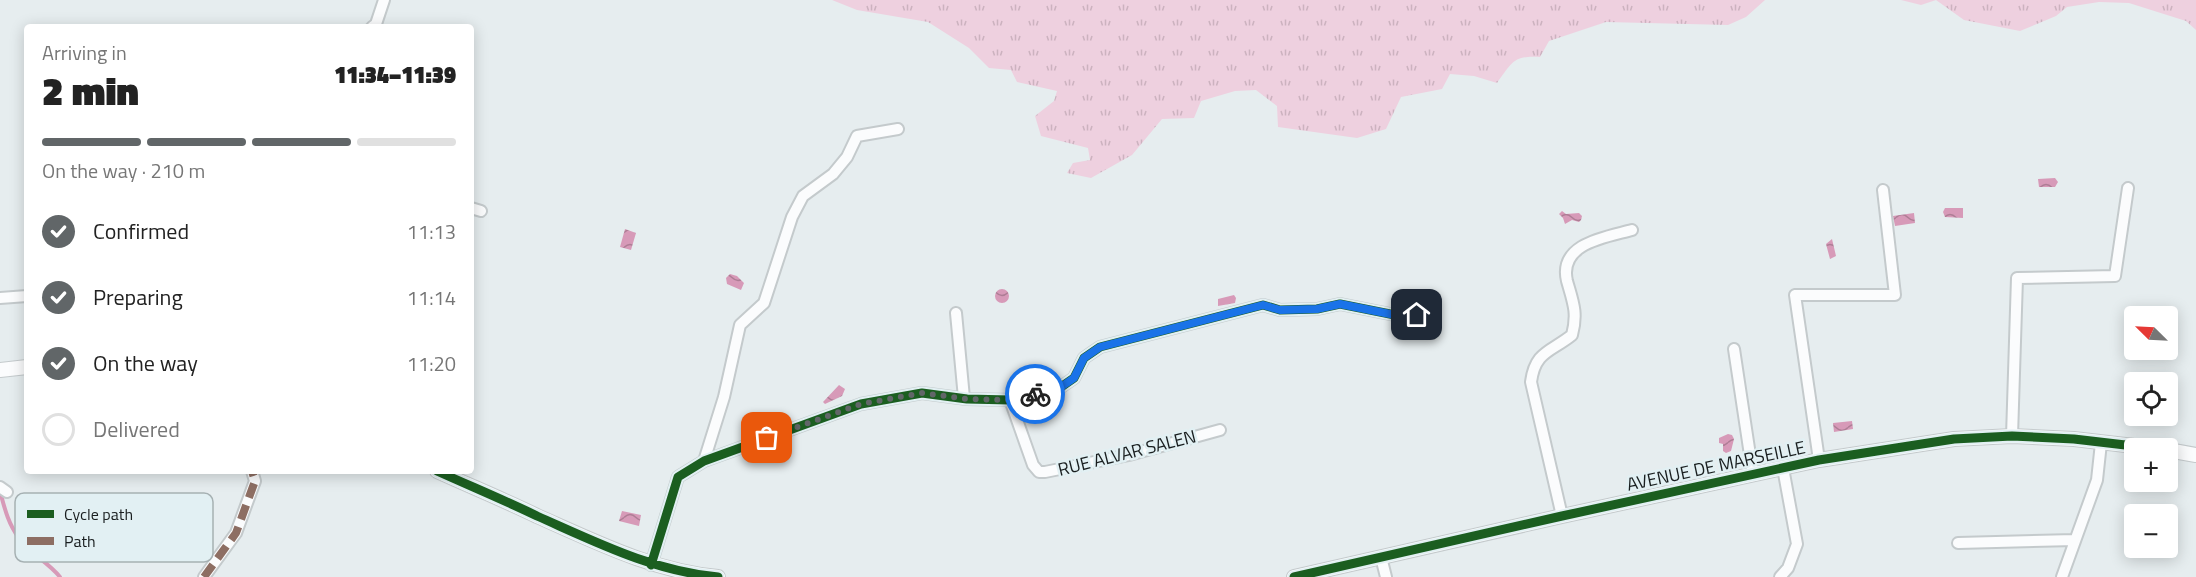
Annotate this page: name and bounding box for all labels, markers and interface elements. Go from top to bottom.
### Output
text: Arriving in [42,37,127,68]
text: 11:34–11:39 [334,58,456,92]
text: 2 min [42,61,139,120]
text: On the way · 210 m [42,155,205,186]
text: Confirmed [93,214,189,248]
icon: check [42,215,75,248]
text: 11:13 [407,216,456,247]
text: Preparing [93,280,183,314]
icon: check [42,281,75,314]
text: 11:14 [407,282,456,313]
pin [1391,289,1442,340]
icon: home [1400,298,1433,331]
north arrow [2124,306,2178,360]
map controls [2124,306,2178,558]
text: On the way [93,346,198,380]
icon: check [42,347,75,380]
text: 11:20 [407,348,456,379]
courier [1005,364,1065,424]
button: locate [2124,372,2178,426]
icon: bike [1019,378,1052,411]
text: Delivered [93,412,180,446]
pin [741,412,792,463]
icon: bag [750,421,783,454]
street label: RUE ALVAR SALEN [1055,422,1199,483]
street label: AVENUE DE MARSEILLE [1624,433,1808,498]
button: + [2124,438,2178,492]
legend [15,493,213,562]
text: Cycle path [64,502,133,526]
button: − [2124,504,2178,558]
text: Path [64,529,96,553]

